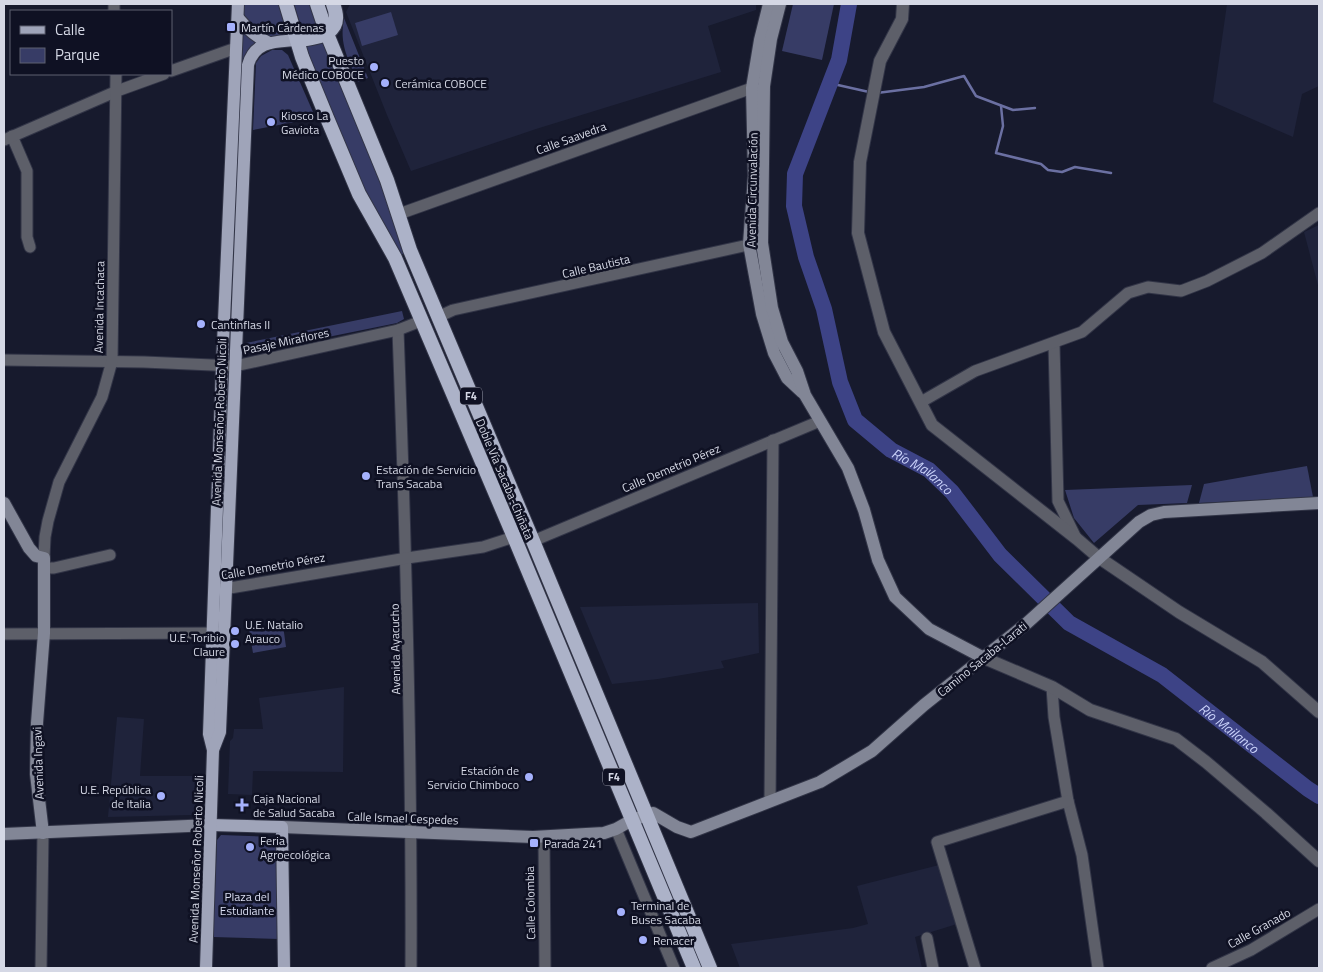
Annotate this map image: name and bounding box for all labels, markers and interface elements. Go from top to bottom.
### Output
legend [10,10,172,75]
text: Calle [55,18,85,41]
place label: Martín Cárdenas [241,18,325,37]
marker: Martín Cárdenas [225,21,237,33]
text: Parque [55,43,100,66]
place label: Puesto Médico COBOCE [282,51,364,84]
marker: Puesto Médico COBOCE [368,61,380,73]
place label: Cerámica COBOCE [395,74,487,93]
marker: Cerámica COBOCE [379,77,391,89]
place label: Kiosco La Gaviota [281,106,328,139]
marker: Kiosco La Gaviota [265,116,277,128]
street label: Calle Saavedra [533,117,609,159]
street label: Avenida Circunvalación [741,132,763,248]
street label: Calle Bautista [560,249,632,283]
street label: Avenida Incachaca [89,261,109,353]
place label: Cantinflas II [211,315,270,334]
marker: Cantinflas II [195,318,207,330]
street label: Pasaje Miraflores [241,323,331,359]
street label: Avenida Monseñor Roberto Nicoli [207,338,231,506]
road number: F4 [460,388,482,404]
street label: Doble Vía Sacaba-Chiñata [471,416,539,542]
street label: Calle Demetrio Pérez [619,439,723,497]
water label: Río Mailanco [888,442,959,499]
place label: Estación de Servicio Trans Sacaba [376,460,476,493]
marker: Estación de Servicio Trans Sacaba [360,470,372,482]
street label: Calle Demetrio Pérez [220,548,326,584]
street label: Avenida Ayacucho [385,603,405,695]
place label: U.E. Natalio Arauco [245,615,303,648]
street label: Camino Sacaba-Larati [933,617,1031,701]
marker: U.E. Natalio Arauco [229,625,241,637]
place label: U.E. Toribio Claure [169,628,225,661]
marker: U.E. Toribio Claure [229,638,241,650]
water label: Río Mailanco [1195,698,1265,759]
street label: Avenida Ingavi [27,726,49,800]
place label: Estación de Servicio Chimboco [427,761,519,794]
road number: F4 [603,769,625,786]
marker: Estación de Servicio Chimboco [523,771,535,783]
street label: Avenida Monseñor Roberto Nicoli [184,775,208,943]
place label: U.E. República de Italia [80,780,151,813]
place label: Caja Nacional de Salud Sacaba [253,789,335,822]
marker: U.E. República de Italia [155,790,167,802]
marker: Caja Nacional de Salud Sacaba [235,798,249,812]
street label: Calle Ismael Cespedes [347,807,459,829]
place label: Feria Agroecológica [260,831,330,864]
place label: Parada 241 [544,834,602,853]
marker: Parada 241 [528,837,540,849]
marker: Feria Agroecológica [244,841,256,853]
street label: Calle Colombia [520,866,540,940]
park label: Plaza del Estudiante [220,887,274,920]
place label: Terminal de Buses Sacaba [631,896,701,929]
street label: Calle Granado [1224,903,1294,953]
marker: Terminal de Buses Sacaba [615,906,627,918]
place label: Renacer [653,931,694,950]
marker: Renacer [637,934,649,946]

